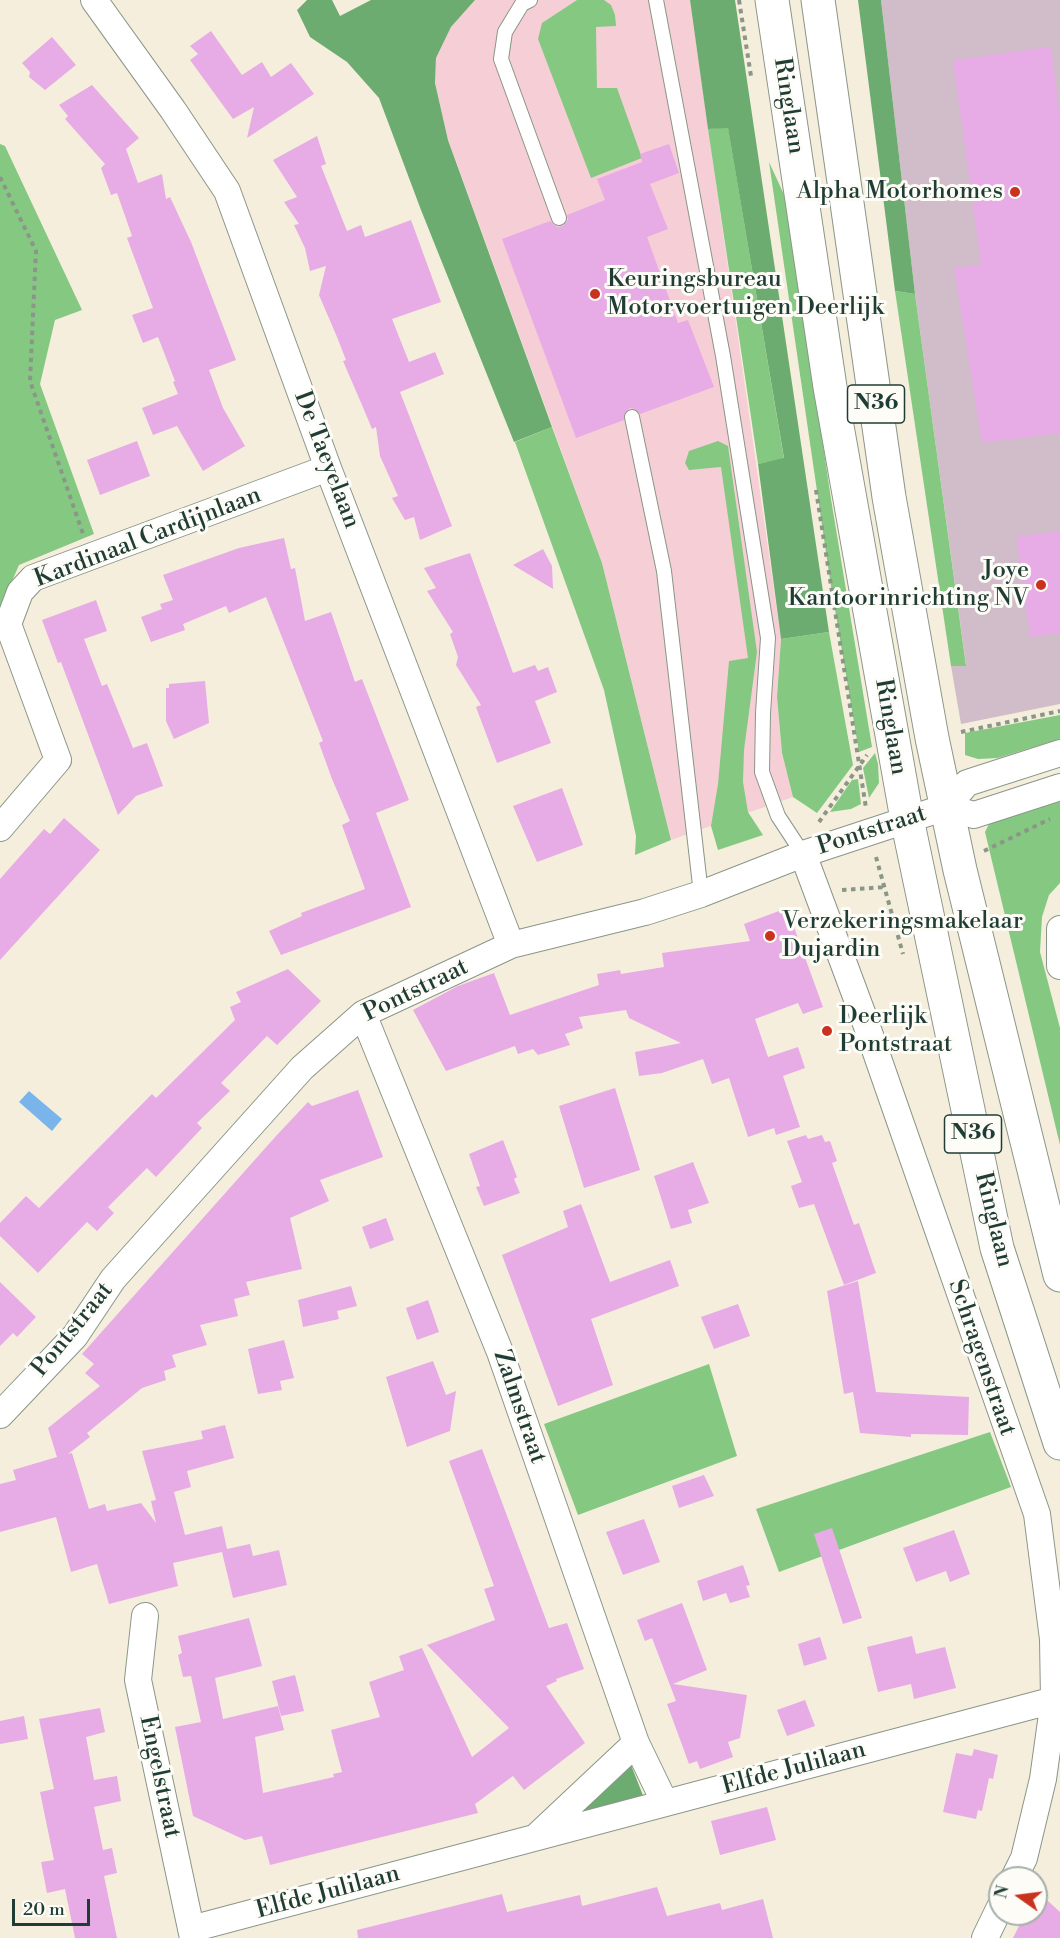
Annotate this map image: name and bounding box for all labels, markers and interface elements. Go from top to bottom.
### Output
street label: Ringlaan [766,56,810,156]
place label: Alpha Motorhomes [797,178,1003,206]
marker: Alpha Motorhomes [1008,185,1022,199]
place label: Keuringsbureau Motorvoertuigen Deerlijk [607,266,884,322]
marker: Keuringsbureau Motorvoertuigen Deerlijk [588,287,602,301]
road number: N36 [848,385,904,423]
street label: De Taeyelaan [287,387,365,533]
street label: Kardinaal Cardijnlaan [30,481,266,595]
place label: Joye Kantoorinrichting NV [788,557,1029,613]
marker: Joye Kantoorinrichting NV [1034,578,1048,592]
street label: Ringlaan [867,677,913,777]
street label: Pontstraat [814,800,930,862]
place label: Verzekeringsmakelaar Dujardin [782,908,1023,964]
marker: Verzekeringsmakelaar Dujardin [763,929,777,943]
street label: Pontstraat [359,953,473,1029]
place label: Deerlijk Pontstraat [839,1003,952,1059]
marker: Deerlijk Pontstraat [820,1024,834,1038]
road number: N36 [944,1115,1002,1153]
street label: Ringlaan [967,1169,1019,1271]
street label: Schragenstraat [941,1276,1021,1440]
street label: Pontstraat [26,1277,120,1383]
street label: Zalmstraat [486,1346,552,1468]
street label: Engelstraat [132,1713,186,1841]
street label: Elfde Julilaan [719,1736,869,1802]
street label: Elfde Julilaan [253,1860,403,1926]
north arrow [988,1866,1048,1926]
text: N [991,1884,1014,1901]
scale bar [15,1887,93,1925]
text: 20 m [23,1898,65,1921]

